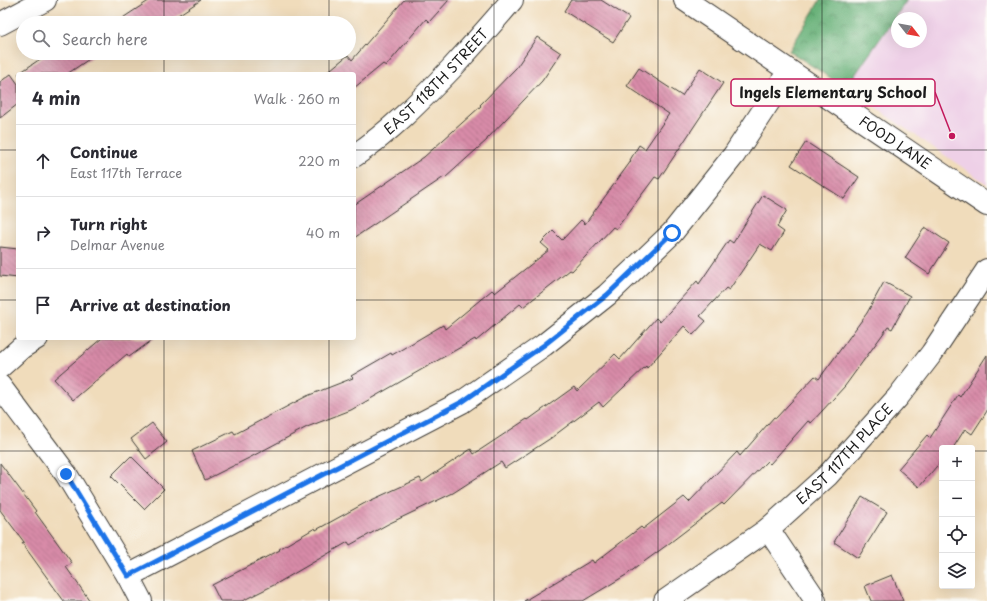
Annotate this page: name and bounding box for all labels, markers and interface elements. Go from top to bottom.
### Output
north arrow [891,12,927,48]
search box [16,16,356,60]
street label: EAST 118TH STREET [379,23,493,139]
icon: search [30,27,52,49]
text: Search here [62,27,148,50]
callout: Ingels Elementary School [731,79,935,106]
text: Ingels Elementary School [739,80,927,103]
text: 4 min [32,85,80,111]
text: Walk · 260 m [254,89,340,108]
street label: FOOD LANE [855,110,936,174]
text: Continue [70,140,138,163]
icon: ahead [32,150,54,172]
text: 220 m [298,151,340,170]
text: East 117th Terrace [70,163,182,182]
text: Turn right [70,212,147,235]
icon: right [32,222,54,244]
text: 40 m [306,223,340,242]
route start [663,224,681,242]
text: Delmar Avenue [70,235,165,254]
text: Arrive at destination [70,293,231,316]
icon: arrive [32,294,54,316]
street label: EAST 117TH PLACE [791,399,897,509]
map controls [939,445,975,589]
button: + [939,445,975,481]
route end [57,465,75,483]
button: − [939,481,975,517]
button: locate [939,517,975,553]
button: layers [939,553,975,589]

